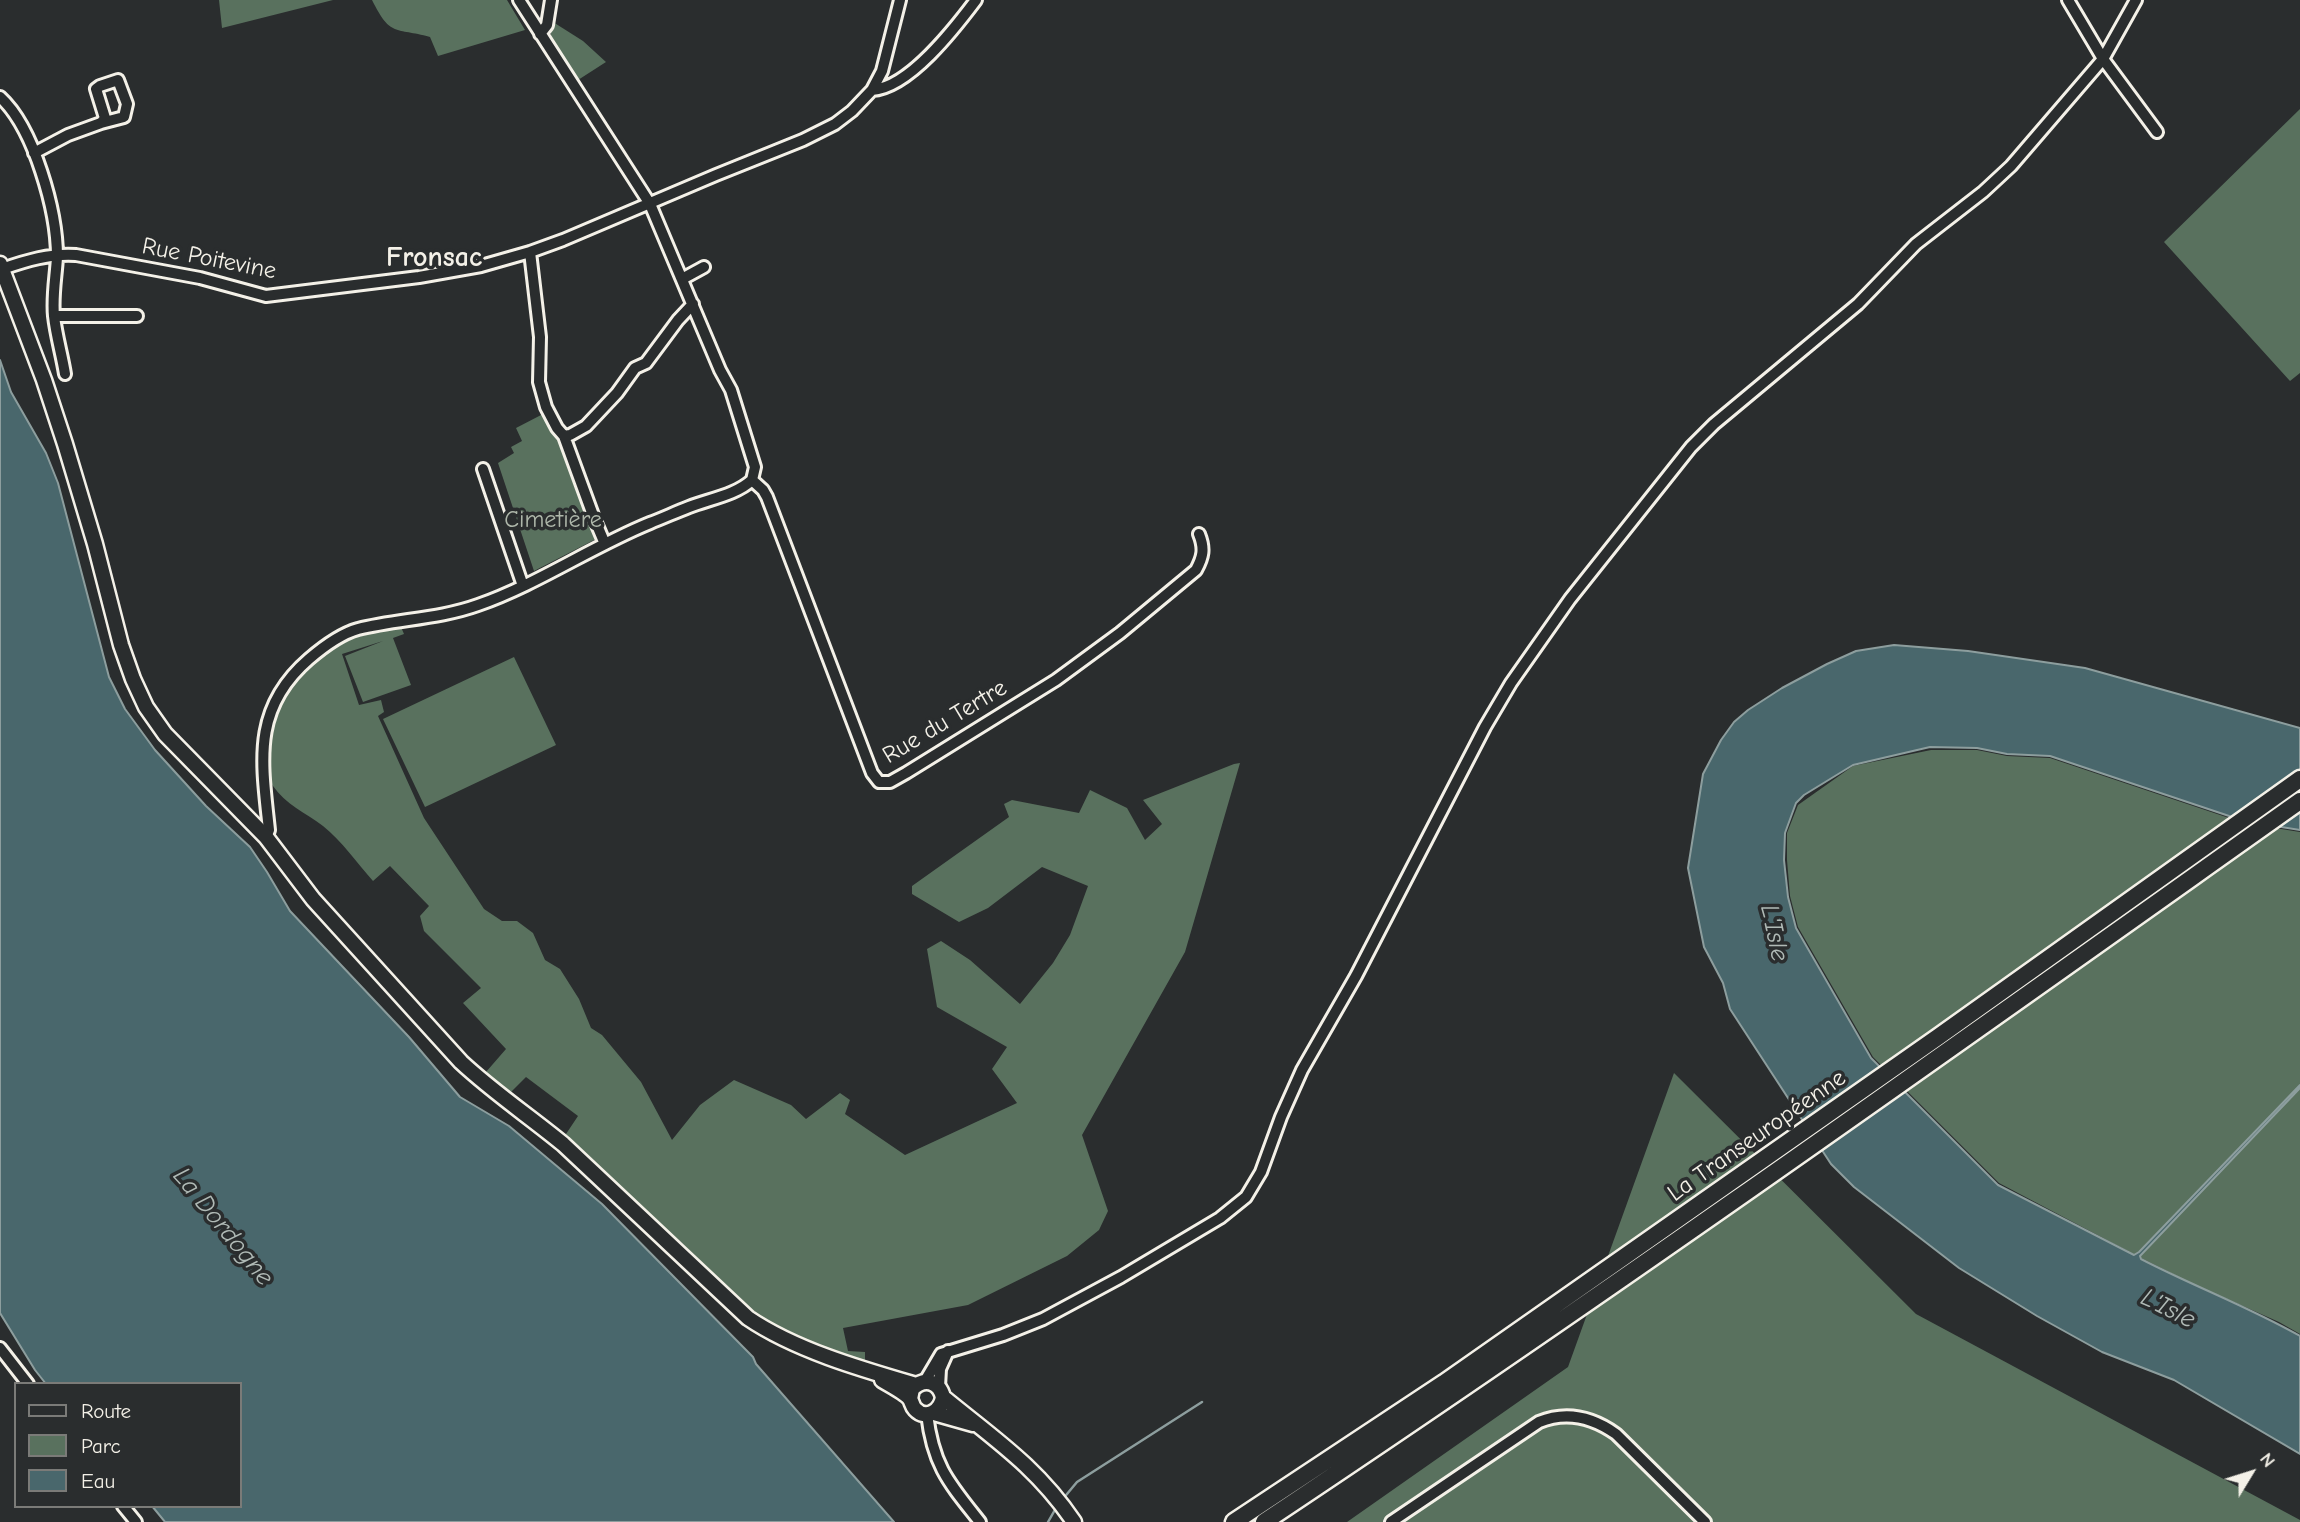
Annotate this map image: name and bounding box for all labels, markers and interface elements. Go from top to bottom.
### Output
street label: Rue Poitevine [139,232,279,286]
district label: Fronsac [386,241,482,275]
park label: Cimetière [504,506,602,534]
street label: Rue du Tertre [878,674,1012,770]
water label: L'Isle [1753,902,1795,964]
street label: La Transeuropéenne [1662,1064,1852,1208]
water label: La Dordogne [166,1162,280,1292]
water label: L'Isle [2135,1282,2201,1336]
legend [14,1382,242,1508]
text: Route [81,1399,131,1423]
text: Parc [81,1434,121,1458]
north arrow [2216,1438,2286,1508]
text: N [2255,1448,2280,1472]
text: Eau [81,1469,115,1493]

